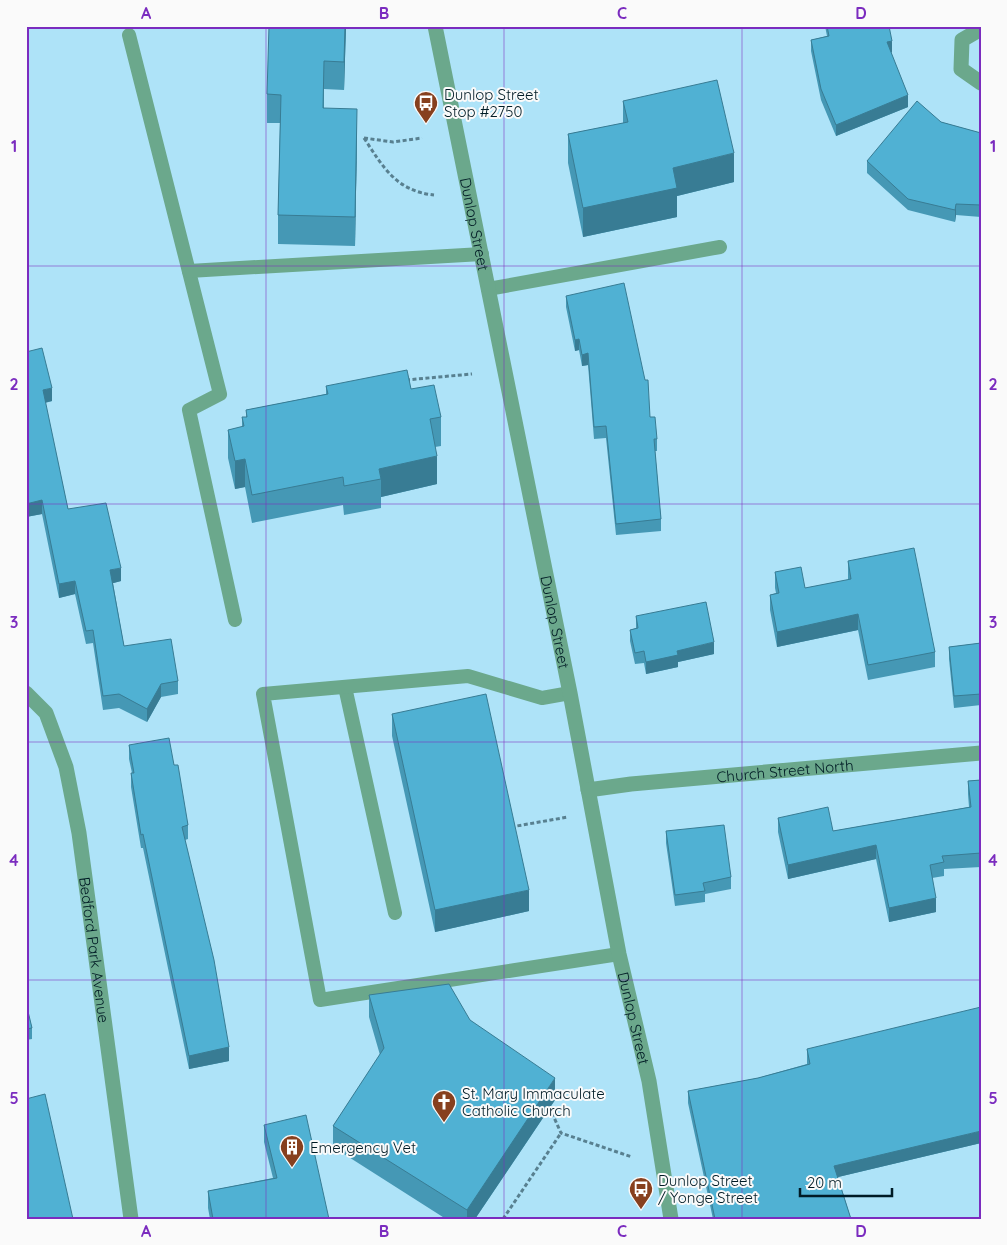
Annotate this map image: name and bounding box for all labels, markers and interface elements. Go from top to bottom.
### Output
text: A [141,3,152,23]
text: B [379,3,389,23]
text: C [617,3,627,23]
text: D [855,3,867,23]
place label: Dunlop Street Stop #2750 [444,85,539,121]
bus stop icon: Dunlop Street Stop #2750 [413,90,439,124]
text: 1 [11,136,17,156]
text: 1 [990,136,996,156]
street label: Dunlop Street [456,176,494,272]
text: 2 [9,374,19,394]
text: 2 [988,374,998,394]
street label: Dunlop Street [537,574,574,670]
text: 3 [10,612,18,632]
text: 3 [989,612,997,632]
street label: Church Street North [716,755,854,786]
text: 4 [9,850,19,870]
text: 4 [988,850,998,870]
street label: Bedford Park Avenue [75,876,114,1024]
street label: Dunlop Street [614,970,654,1066]
place label: St. Mary Immaculate Catholic Church [462,1084,605,1120]
text: 5 [9,1088,19,1108]
text: 5 [988,1088,998,1108]
church icon: St. Mary Immaculate Catholic Church [431,1089,457,1123]
building icon: Emergency Vet [279,1134,305,1168]
place label: Emergency Vet [310,1138,416,1157]
scale bar [800,1165,892,1197]
place label: Dunlop Street / Yonge Street [658,1171,758,1207]
text: 20 m [807,1173,842,1192]
bus stop icon: Dunlop Street / Yonge Street [628,1176,654,1210]
text: A [141,1221,152,1241]
text: B [379,1221,389,1241]
text: C [617,1221,627,1241]
text: D [855,1221,867,1241]

